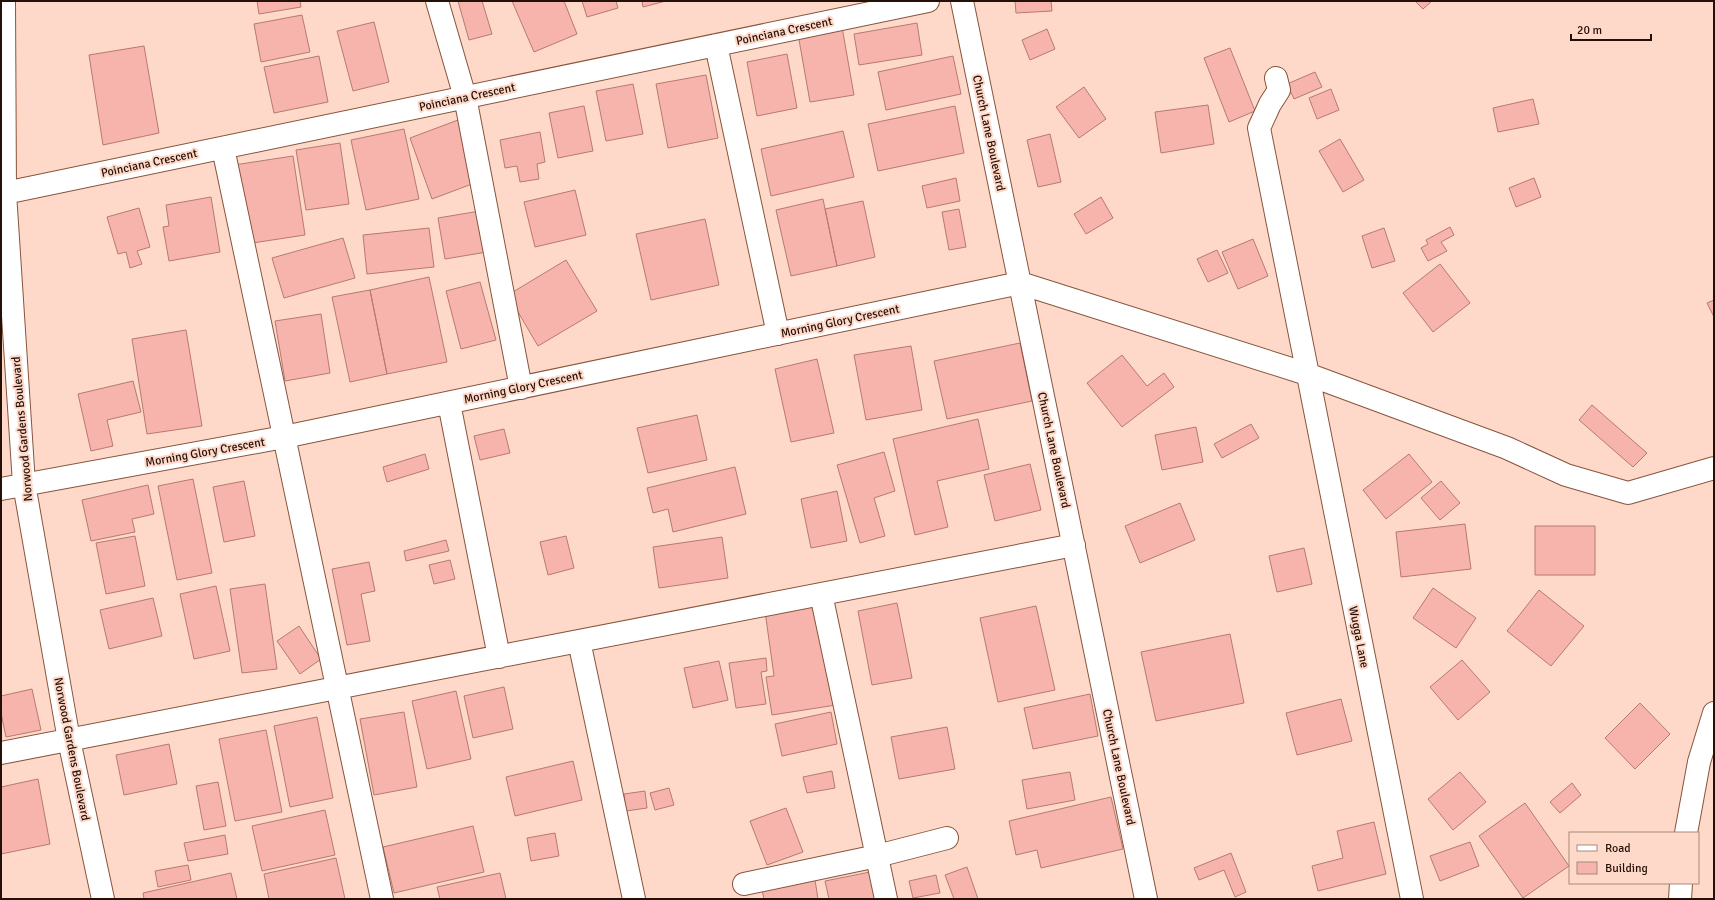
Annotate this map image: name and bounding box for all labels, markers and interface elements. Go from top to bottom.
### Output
street label: Poinciana Crescent [735,14,834,49]
scale bar [1571,16,1651,42]
text: 20 m [1577,23,1602,38]
street label: Church Lane Boulevard [969,74,1008,193]
street label: Poinciana Crescent [418,80,517,115]
street label: Poinciana Crescent [100,146,199,181]
street label: Morning Glory Crescent [779,302,901,341]
street label: Norwood Gardens Boulevard [9,356,36,502]
street label: Morning Glory Crescent [462,368,584,407]
street label: Church Lane Boulevard [1034,391,1073,510]
street label: Morning Glory Crescent [144,435,266,470]
street label: Wugga Lane [1345,605,1372,669]
street label: Norwood Gardens Boulevard [50,676,93,822]
street label: Church Lane Boulevard [1099,708,1138,827]
legend [1569,832,1699,884]
text: Road [1605,841,1631,856]
text: Building [1605,861,1648,876]

